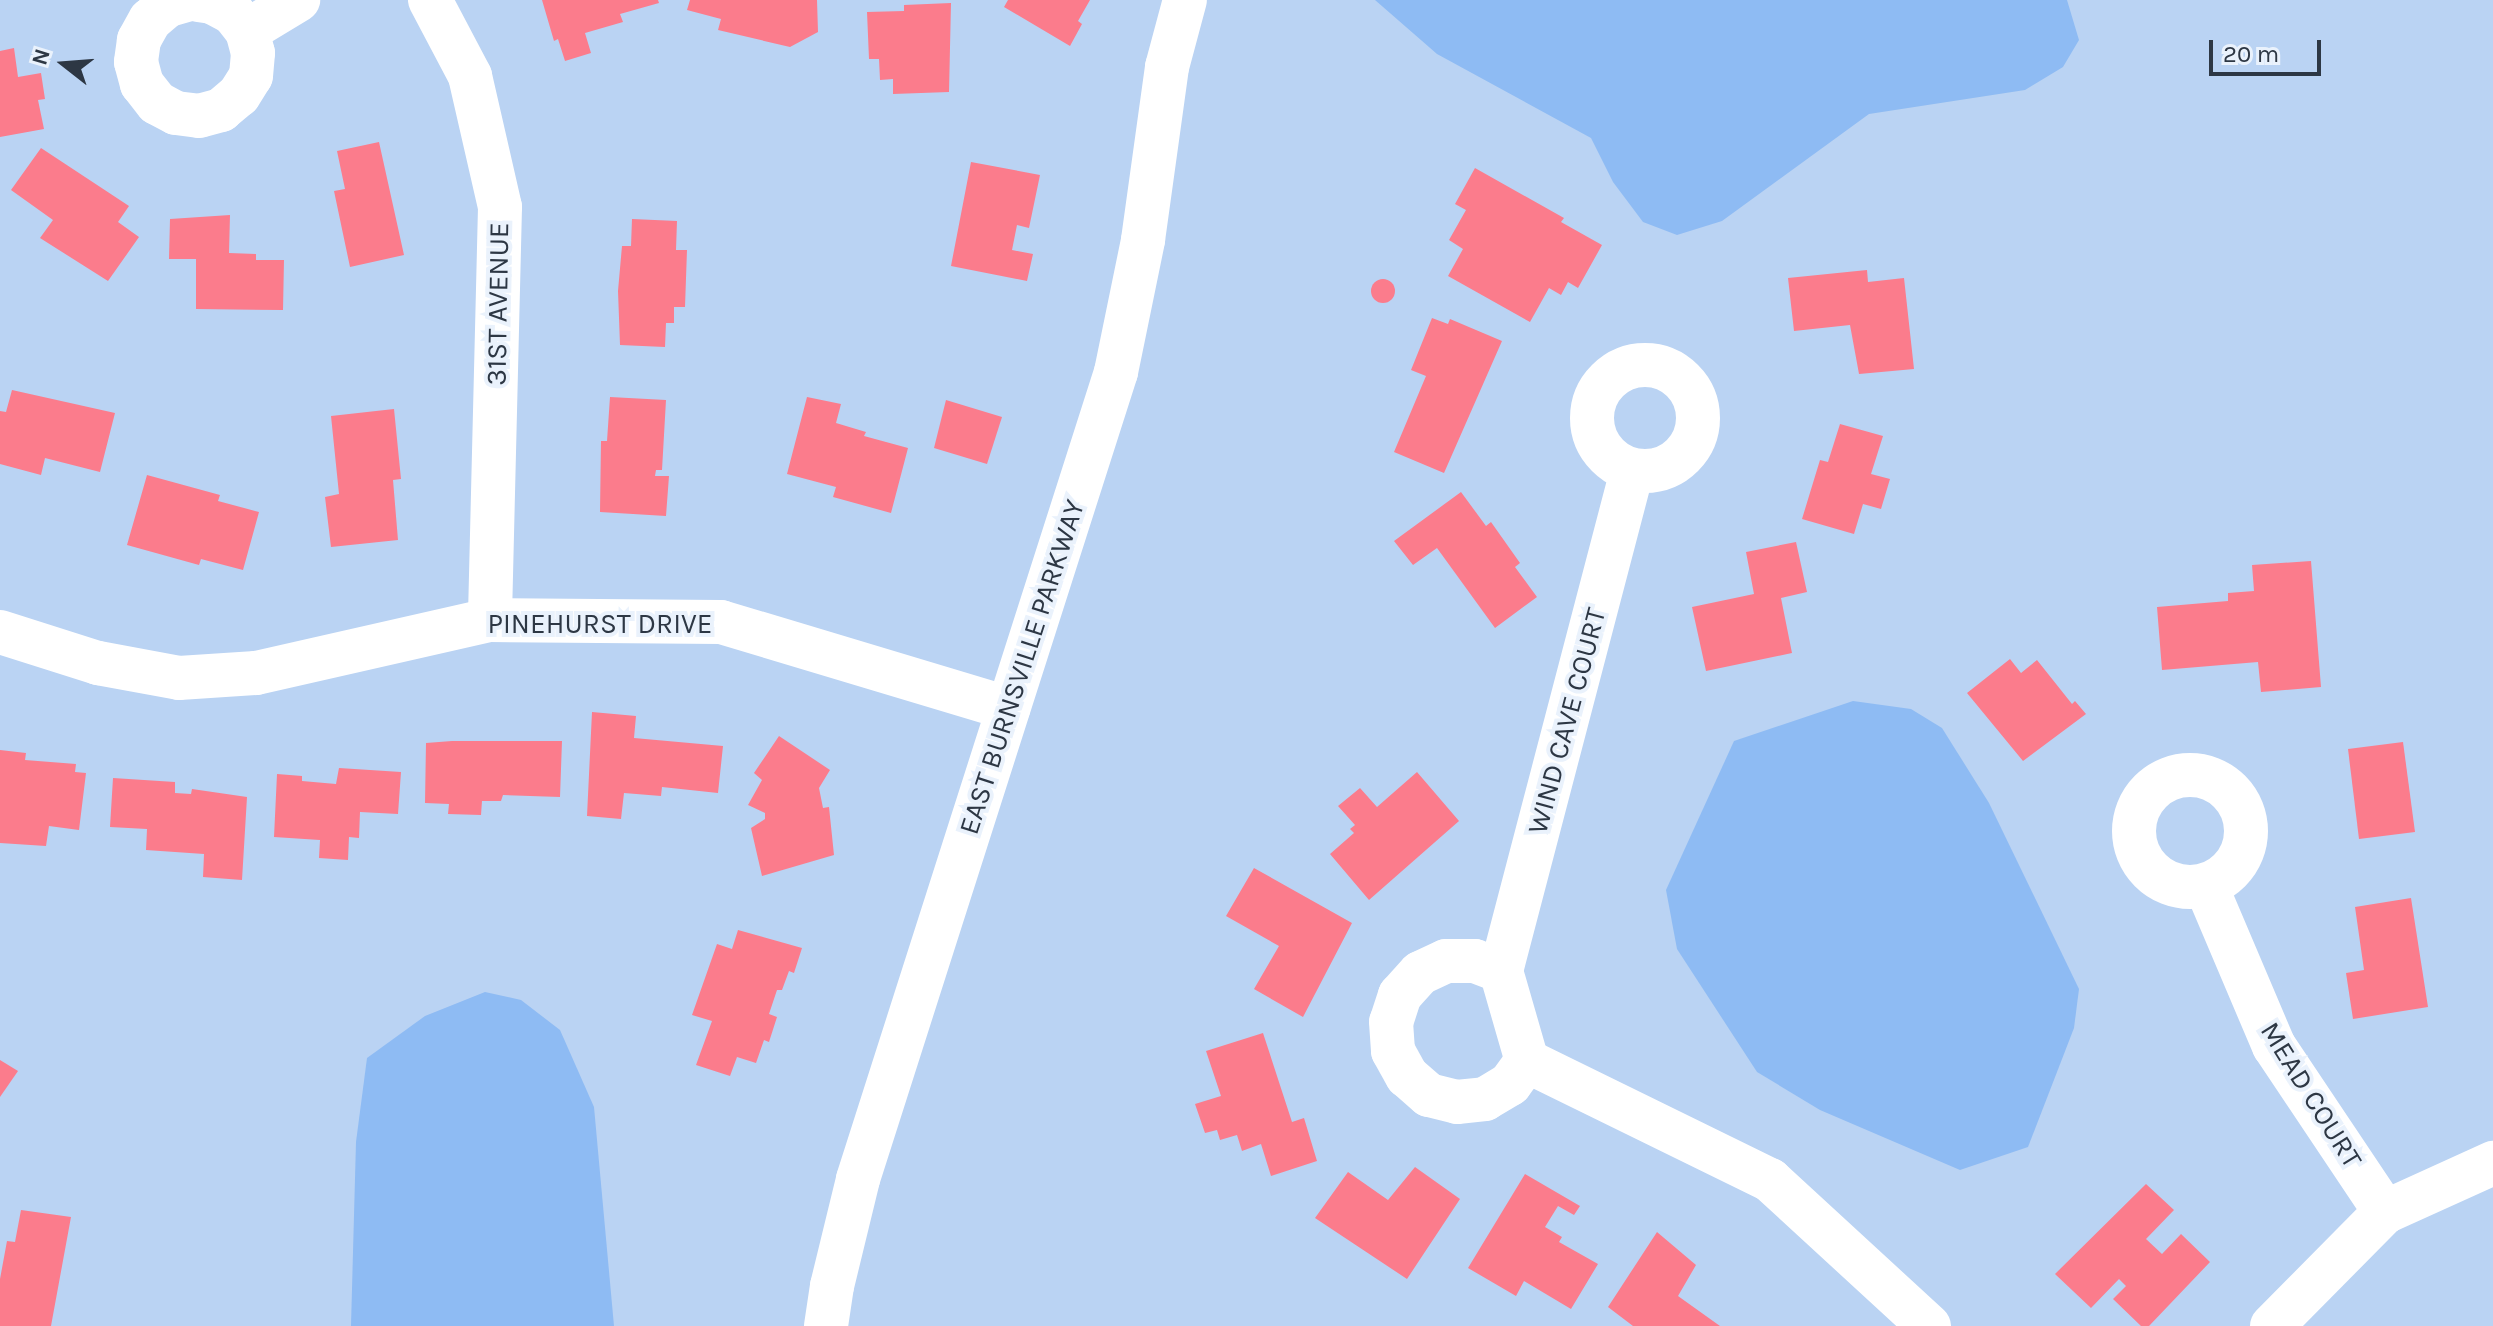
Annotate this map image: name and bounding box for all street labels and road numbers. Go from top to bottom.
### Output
street label: 31ST AVENUE [480,222,516,386]
street label: EAST BURNSVILLE PARKWAY [952,495,1092,839]
street label: WIND CAVE COURT [1521,604,1613,838]
street label: PINEHURST DRIVE [488,607,712,641]
street label: MEAD COURT [2253,1016,2369,1174]

